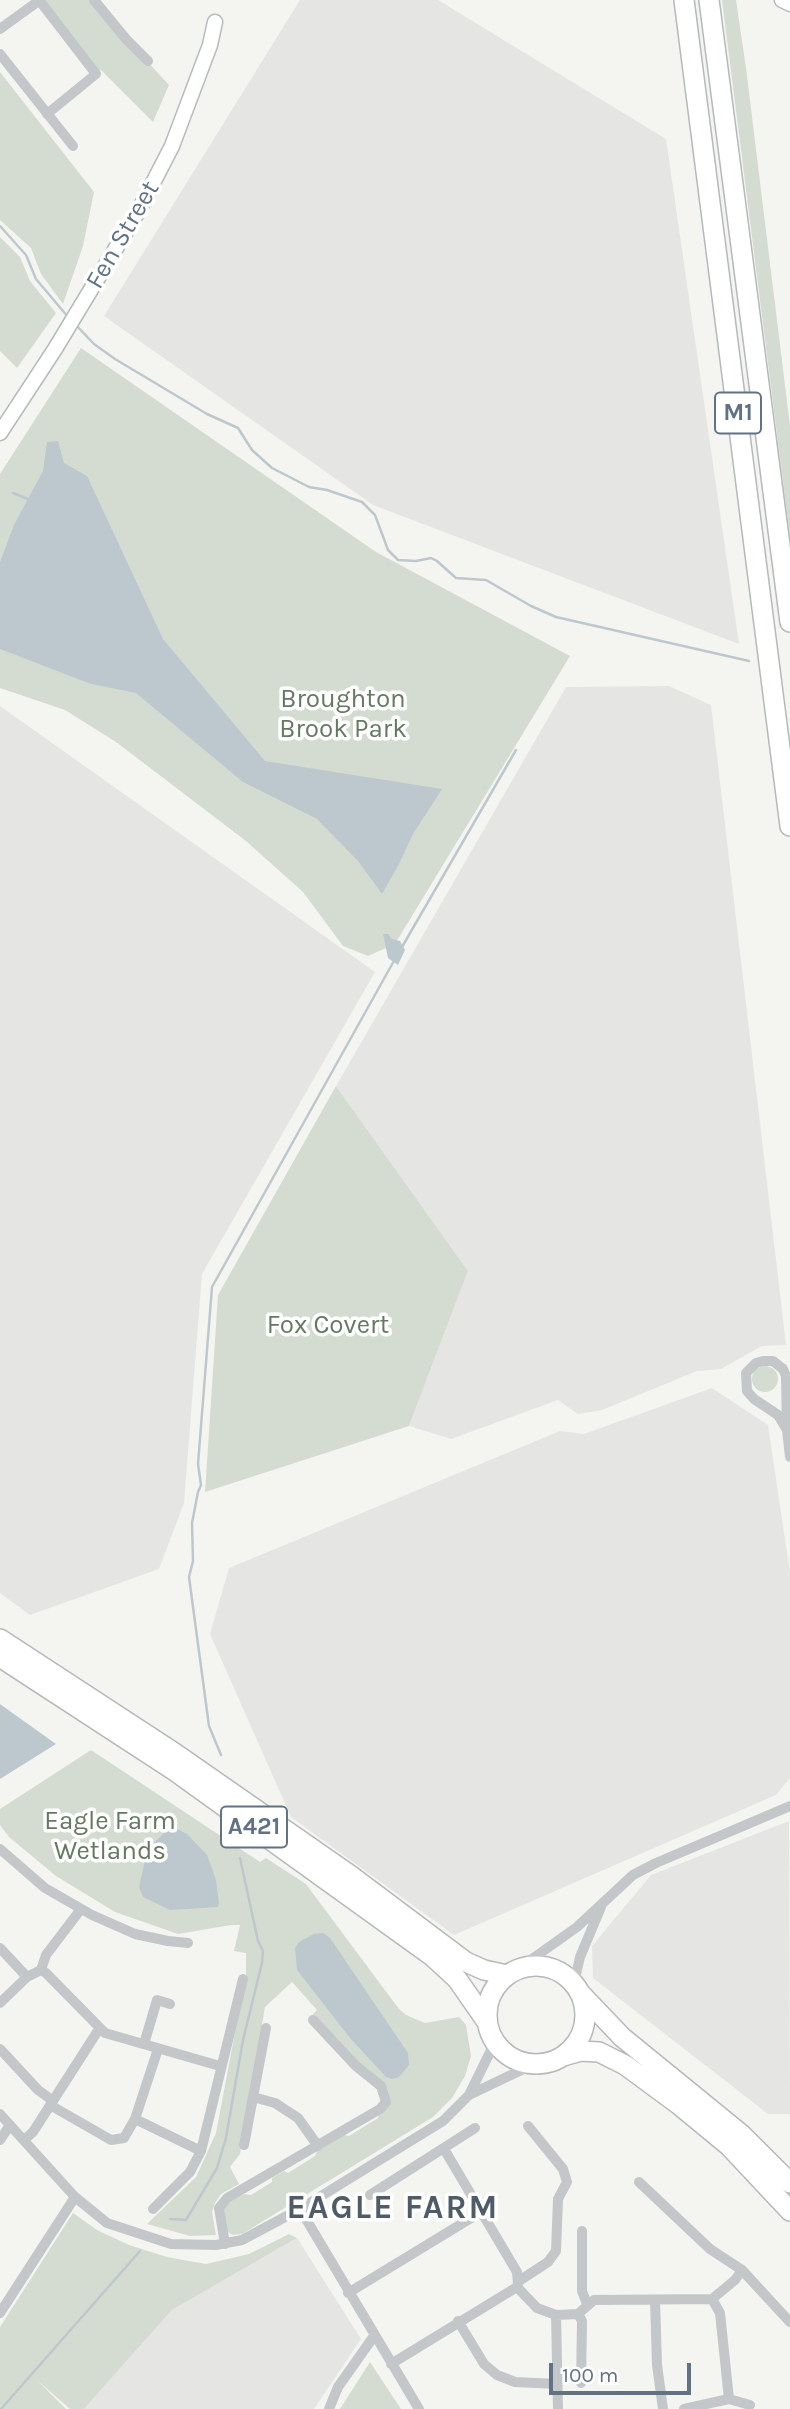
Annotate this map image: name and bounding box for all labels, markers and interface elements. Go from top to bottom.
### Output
street label: Fen Street [80,175,166,295]
road number: M1 [715,392,761,434]
park label: Broughton Brook Park [279,684,407,746]
park label: Fox Covert [267,1310,389,1342]
park label: Eagle Farm Wetlands [44,1806,176,1868]
road number: A421 [221,1806,287,1848]
district label: EAGLE FARM [288,2189,498,2229]
scale bar [552,2350,694,2394]
text: 100 m [562,2363,619,2387]

